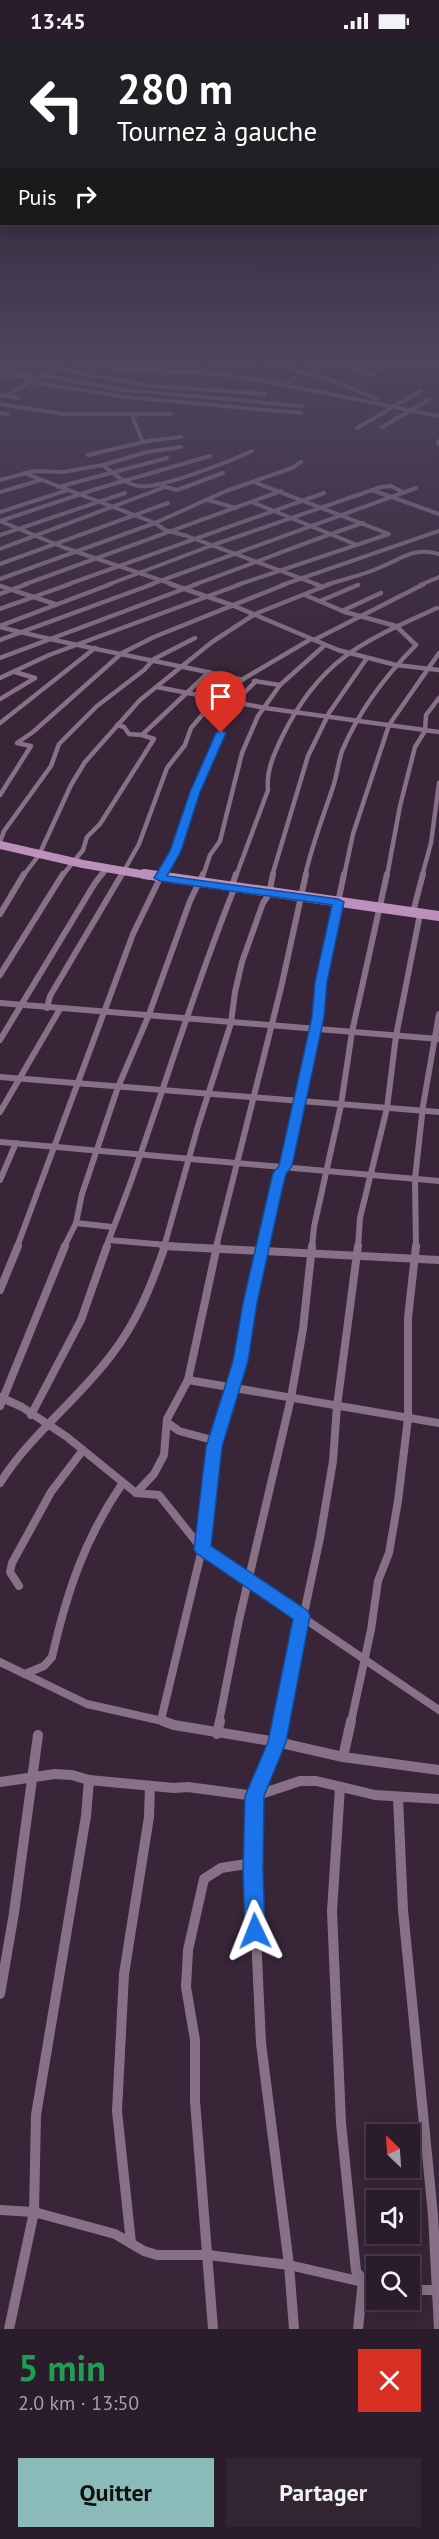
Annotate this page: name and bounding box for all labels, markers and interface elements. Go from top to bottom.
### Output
text: 13:45 [30,7,86,35]
text: 280 m [117,61,233,116]
icon: left [18,66,96,144]
text: Tournez à gauche [117,114,317,148]
icon: right [69,180,102,213]
text: Puis [18,183,57,211]
pin [195,671,246,733]
icon: arrive [204,680,237,713]
position arrow [223,1899,287,1963]
north arrow [366,2124,420,2178]
map controls [366,2124,420,2310]
button: sound [366,2190,420,2244]
button: search [366,2256,420,2310]
text: 5 min [18,2344,106,2391]
button: close [358,2349,421,2412]
text: 2.0 km · 13:50 [18,2390,139,2416]
button: Quitter [18,2458,214,2527]
button: Partager [226,2458,421,2527]

